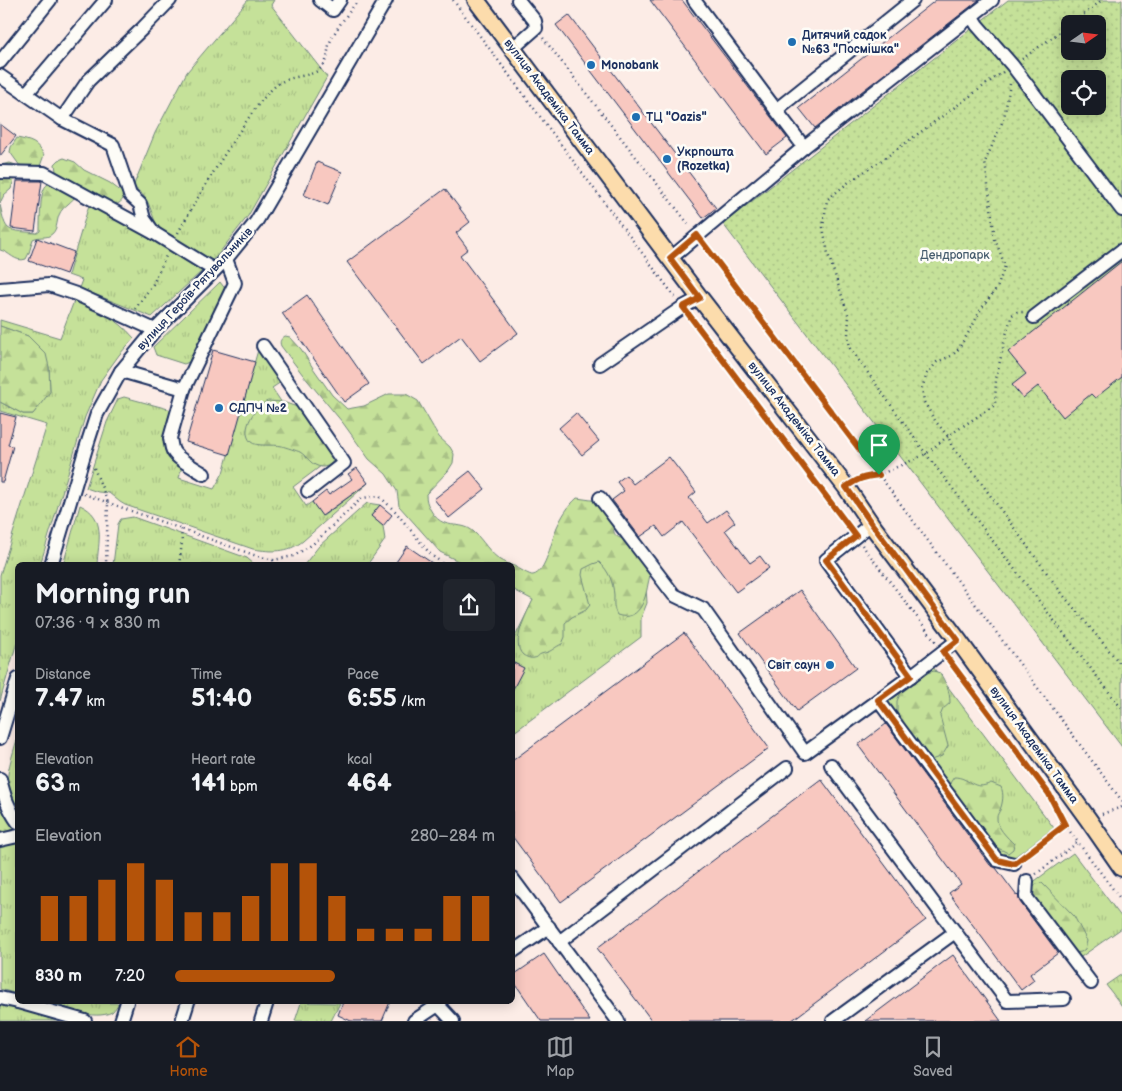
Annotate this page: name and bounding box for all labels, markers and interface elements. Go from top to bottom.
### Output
north arrow [1061,15,1106,60]
map controls [1061,15,1106,115]
place label: Дитячий садок №63 "Посмішка" [802,28,899,57]
street label: вулиця Академіка Тамма [501,36,597,158]
marker: Дитячий садок №63 "Посмішка" [786,36,798,48]
place label: Monobank [601,58,659,73]
marker: Monobank [585,59,597,71]
button: locate [1061,70,1106,115]
place label: ТЦ "Oazis" [646,110,707,125]
marker: ТЦ "Oazis" [630,111,642,123]
place label: Укрпошта (Rozetka) [677,145,735,174]
marker: Укрпошта (Rozetka) [661,153,673,165]
street label: вулиця Героїв-Рятувальників [134,224,256,354]
park label: Дендропарк [920,248,990,263]
street label: вулиця Академіка Тамма [745,359,843,479]
place label: СДПЧ №2 [229,401,288,416]
marker: СДПЧ №2 [213,402,225,414]
pin [858,424,900,475]
icon: arrive [865,431,893,459]
text: Morning run [35,578,190,611]
button: share [443,579,495,631]
text: 07:36 · 9 × 830 m [35,614,160,633]
place label: Світ саун [767,658,820,673]
marker: Світ саун [824,659,836,671]
text: Distance [35,666,91,683]
text: Time [191,666,222,683]
text: Pace [347,666,379,683]
text: 7.47 [35,683,83,714]
text: 51:40 [191,683,252,714]
text: 6:55 [347,683,397,714]
street label: вулиця Академіка Тамма [986,683,1082,807]
text: km [83,693,105,710]
text: /km [397,693,426,710]
text: Elevation [35,751,93,768]
text: Heart rate [191,751,256,768]
text: kcal [347,751,372,768]
text: 63 [35,768,65,799]
text: 141 [191,768,226,799]
text: 464 [347,768,392,799]
text: m [65,778,80,795]
text: bpm [226,778,258,795]
text: Elevation [35,827,102,846]
text: 280–284 m [410,827,495,846]
text: 830 m [35,967,82,986]
text: 7:20 [115,967,145,986]
tab: Home [169,1033,207,1080]
tab: Map [546,1033,574,1080]
tab: Saved [913,1033,953,1080]

